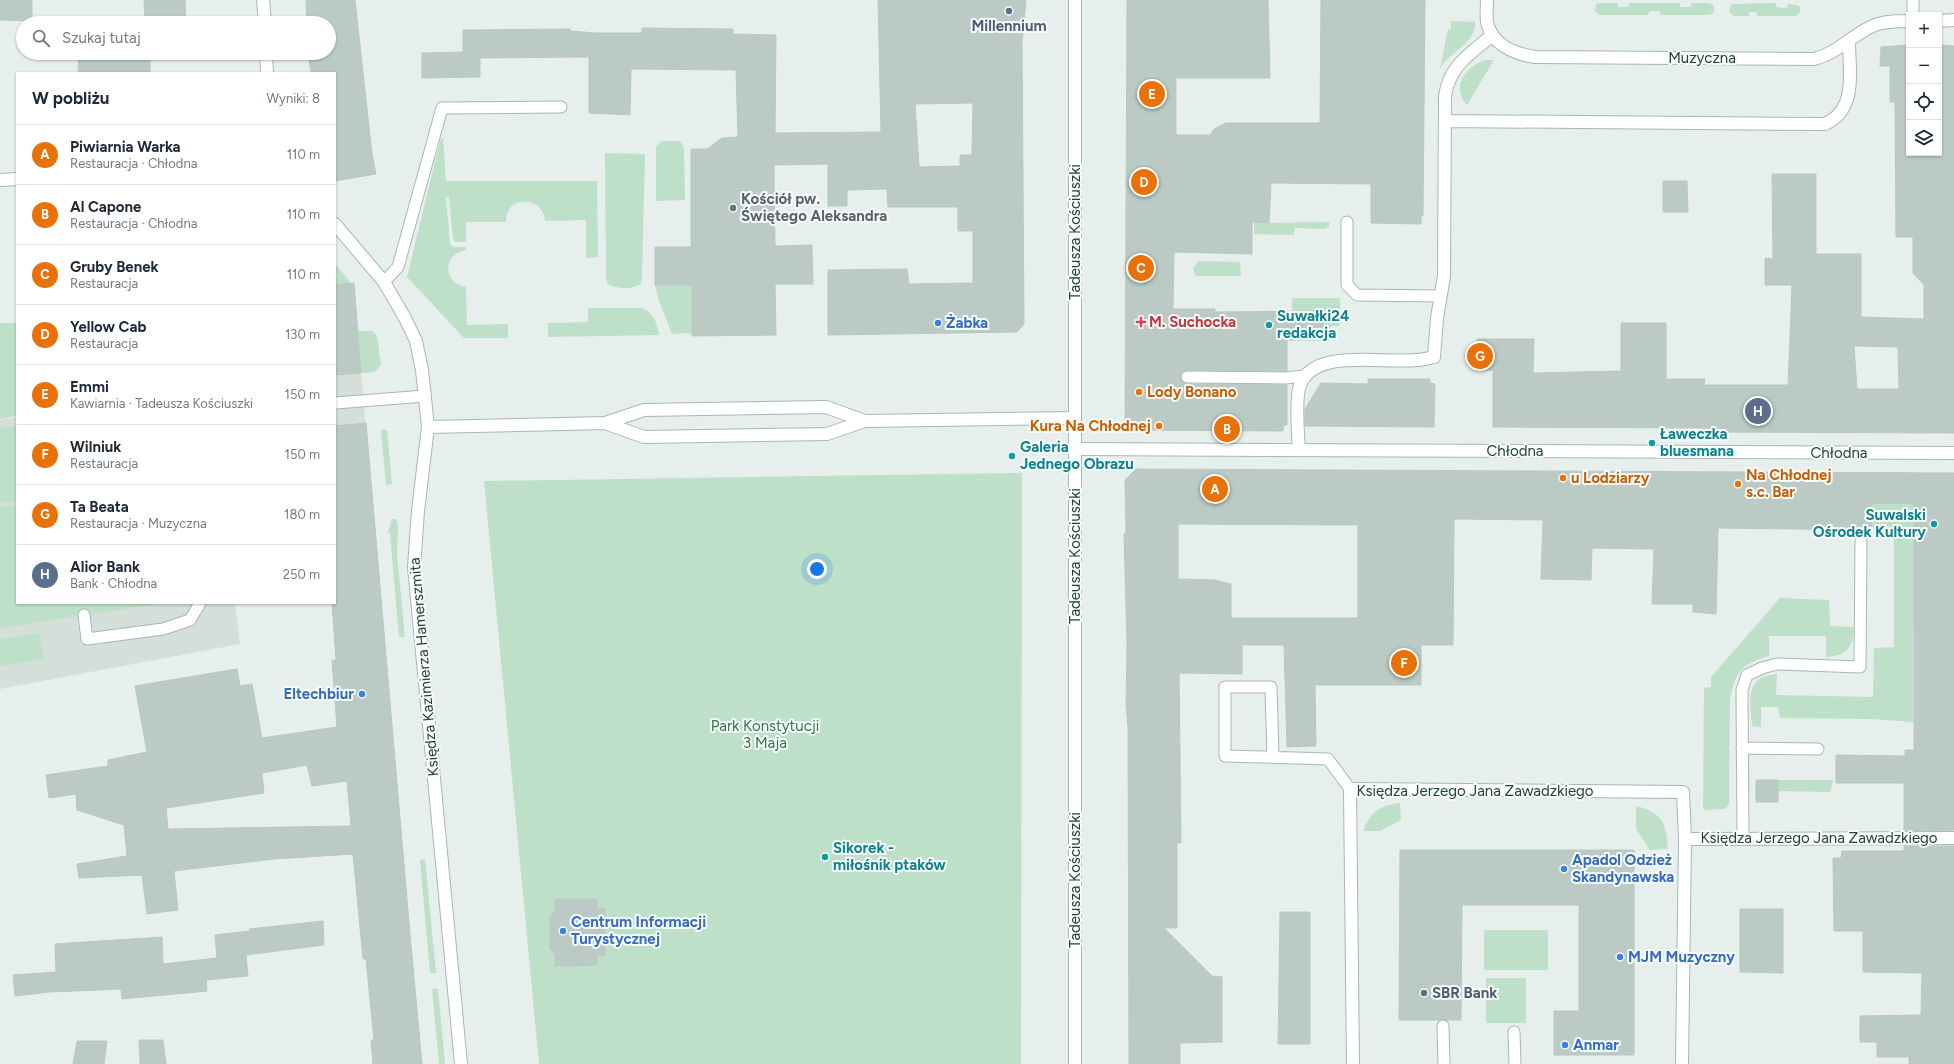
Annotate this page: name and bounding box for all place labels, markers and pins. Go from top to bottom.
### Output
marker: Millennium [1004,6,1014,16]
place label: Millennium [971,17,1047,35]
pin: E [1139,79,1165,109]
pin: D [1131,167,1157,197]
place label: Kościół pw. Świętego Aleksandra [741,190,887,225]
marker: Kościół pw. Świętego Aleksandra [728,203,738,213]
pin: C [1128,253,1154,283]
place label: Suwałki24 redakcja [1277,307,1350,342]
place label: Żabka [946,313,988,332]
place label: M. Suchocka [1149,313,1236,331]
marker: M. Suchocka [1136,317,1146,327]
marker: Żabka [933,318,943,328]
marker: Suwałki24 redakcja [1264,320,1274,330]
pin: G [1467,341,1493,371]
place label: Lody Bonano [1147,383,1237,401]
marker: Lody Bonano [1134,387,1144,397]
pin: H [1745,396,1771,426]
pin: B [1214,414,1240,444]
place label: Kura Na Chłodnej [1030,417,1151,435]
marker: Kura Na Chłodnej [1154,421,1164,431]
place label: Ławeczka bluesmana [1660,425,1734,460]
place label: Galeria Jednego Obrazu [1020,438,1134,473]
marker: Ławeczka bluesmana [1647,438,1657,448]
marker: Galeria Jednego Obrazu [1007,451,1017,461]
place label: Na Chłodnej s.c. Bar [1746,466,1832,501]
place label: u Lodziarzy [1571,469,1650,487]
marker: u Lodziarzy [1558,473,1568,483]
pin: A [1202,474,1228,504]
marker: Na Chłodnej s.c. Bar [1733,479,1743,489]
place label: Suwalski Ośrodek Kultury [1813,506,1926,541]
marker: Suwalski Ośrodek Kultury [1929,519,1939,529]
pin: F [1391,648,1417,678]
place label: Eltechbiur [283,685,354,703]
marker: Eltechbiur [357,689,367,699]
place label: Sikorek - miłośnik ptaków [833,839,946,874]
place label: Apadol Odzież Skandynawska [1572,851,1674,886]
marker: Sikorek - miłośnik ptaków [820,852,830,862]
marker: Apadol Odzież Skandynawska [1559,864,1569,874]
place label: Centrum Informacji Turystycznej [571,913,706,948]
marker: Centrum Informacji Turystycznej [558,926,568,936]
place label: MJM Muzyczny [1628,948,1735,966]
marker: MJM Muzyczny [1615,952,1625,962]
place label: SBR Bank [1432,984,1497,1002]
marker: SBR Bank [1419,988,1429,998]
place label: Anmar [1573,1036,1619,1054]
marker: Anmar [1560,1040,1570,1050]

